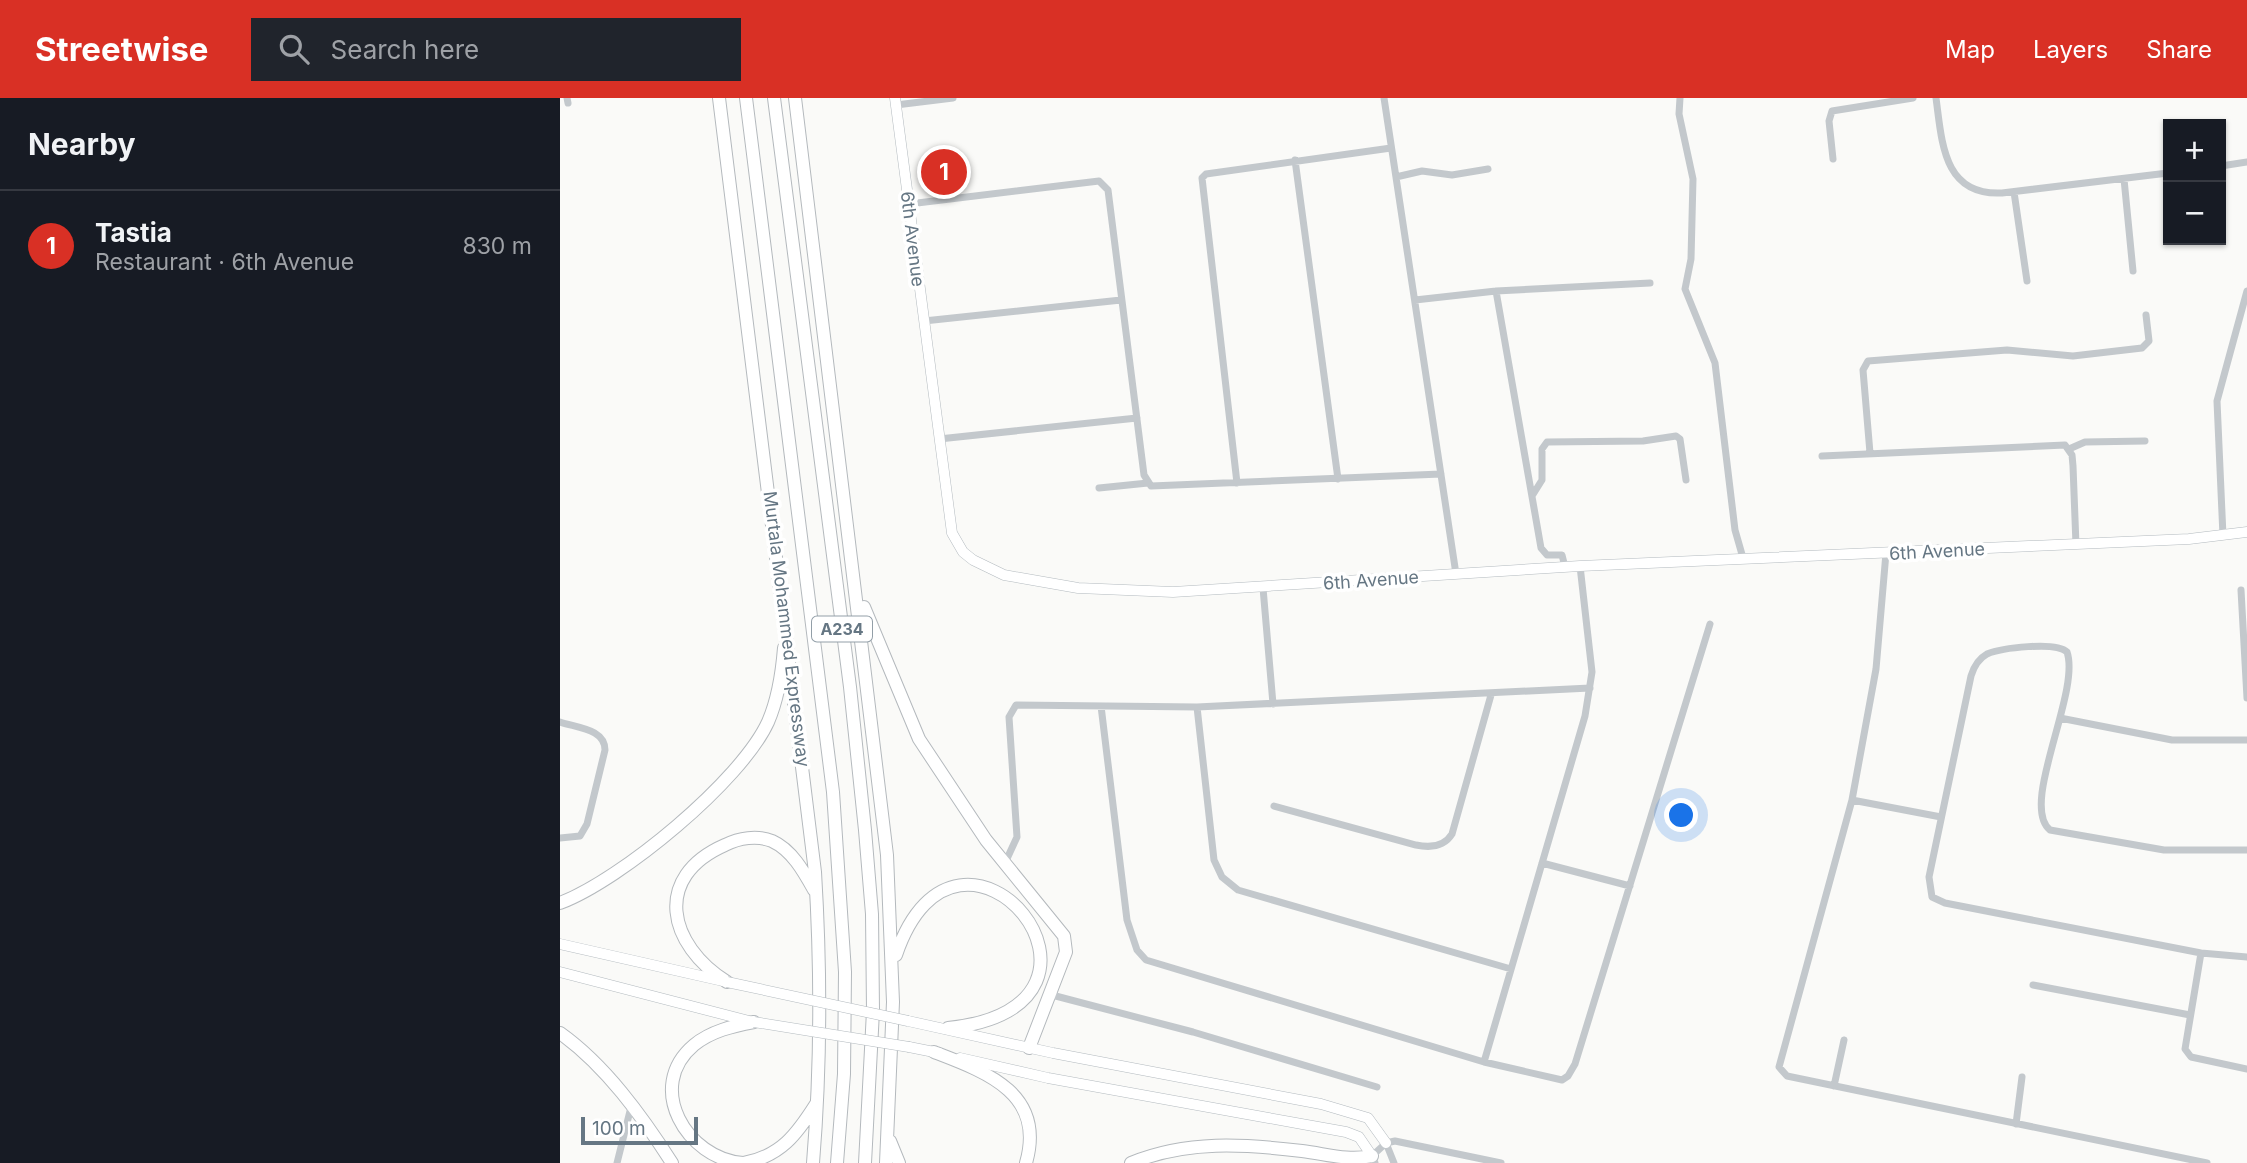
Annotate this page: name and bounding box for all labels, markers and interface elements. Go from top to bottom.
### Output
search box [251,18,741,81]
text: Streetwise [35,29,209,69]
icon: search [275,30,313,68]
text: Search here [331,34,479,65]
text: Map [1945,35,1995,64]
text: Layers [2033,35,2108,64]
text: Share [2146,35,2212,64]
map controls [2163,119,2226,245]
button: + [2163,119,2226,182]
text: Nearby [28,126,136,162]
pin: 1 [921,146,967,198]
button: − [2163,182,2226,245]
street label: 6th Avenue [897,190,929,288]
text: Tastia [95,217,172,248]
text: 1 [46,232,56,260]
text: 830 m [462,232,532,260]
text: Restaurant · 6th Avenue [95,248,354,276]
street label: Murtala Mohammed Expressway [760,490,814,768]
street label: 6th Avenue [1889,538,1985,564]
street label: 6th Avenue [1322,566,1420,594]
road number: A234 [812,616,872,642]
your location [1664,798,1698,832]
scale bar [581,1114,698,1146]
text: 100 m [592,1117,646,1140]

